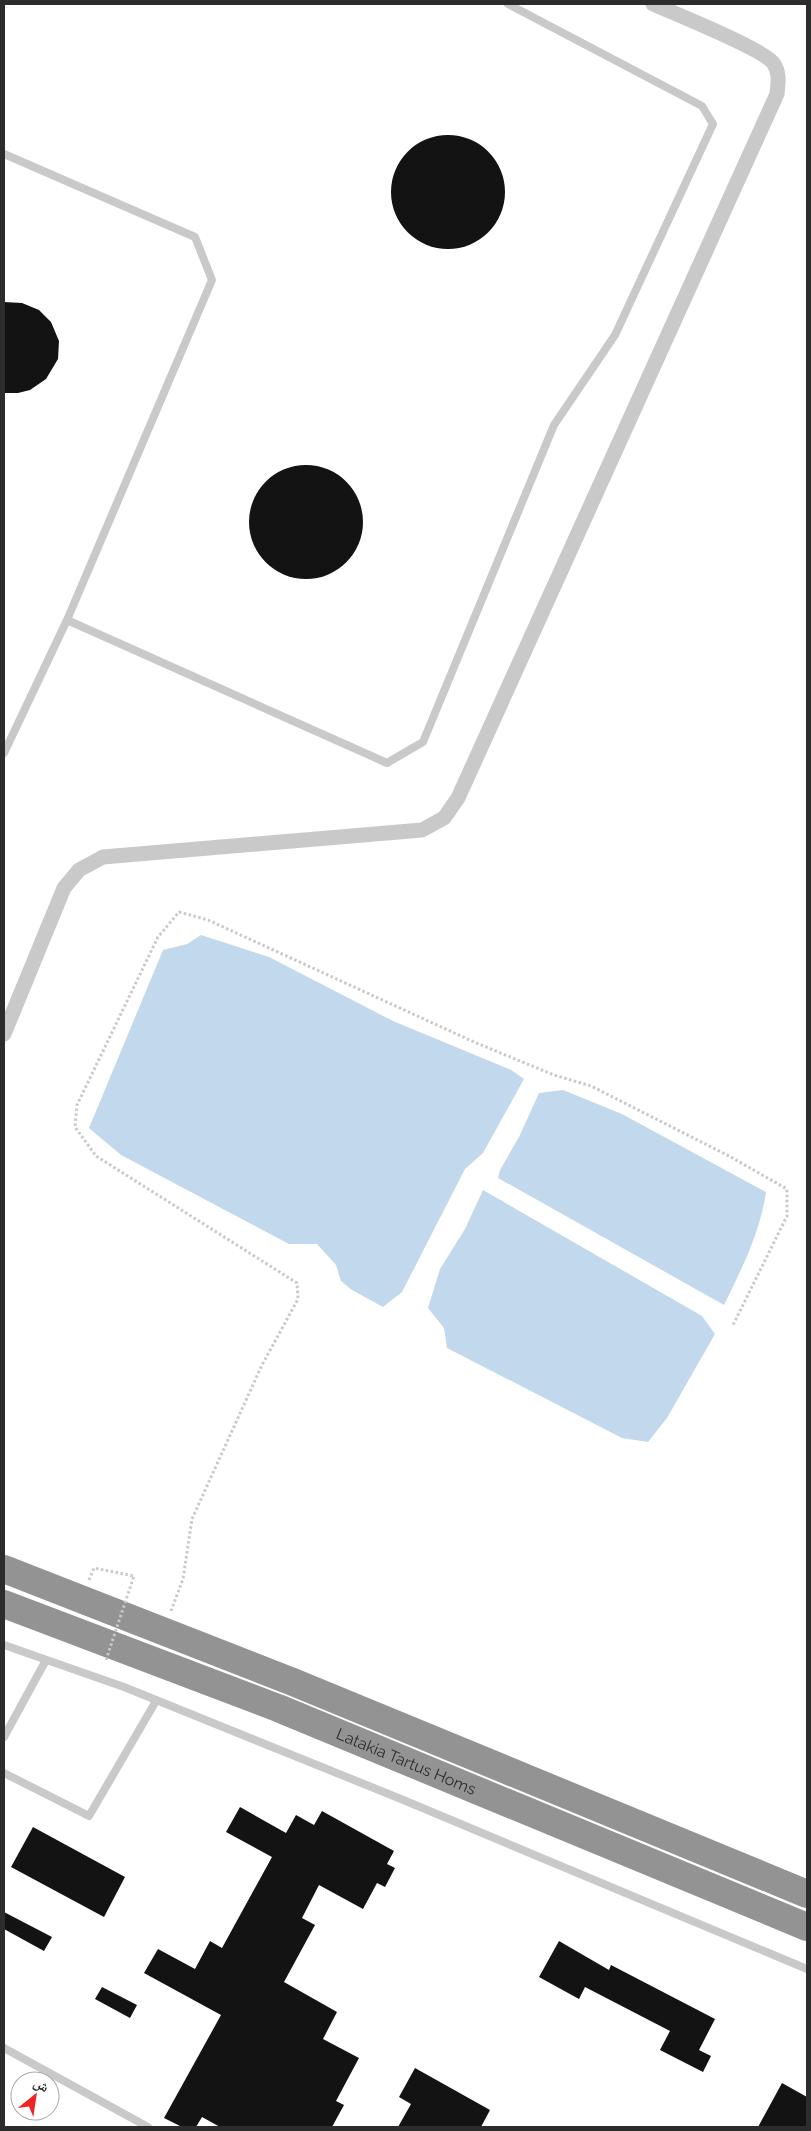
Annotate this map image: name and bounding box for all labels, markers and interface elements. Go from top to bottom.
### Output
street label: Latakia Tartus Homs [334,1724,479,1799]
north arrow [10,2071,60,2121]
text: ش [31,2074,52,2096]

